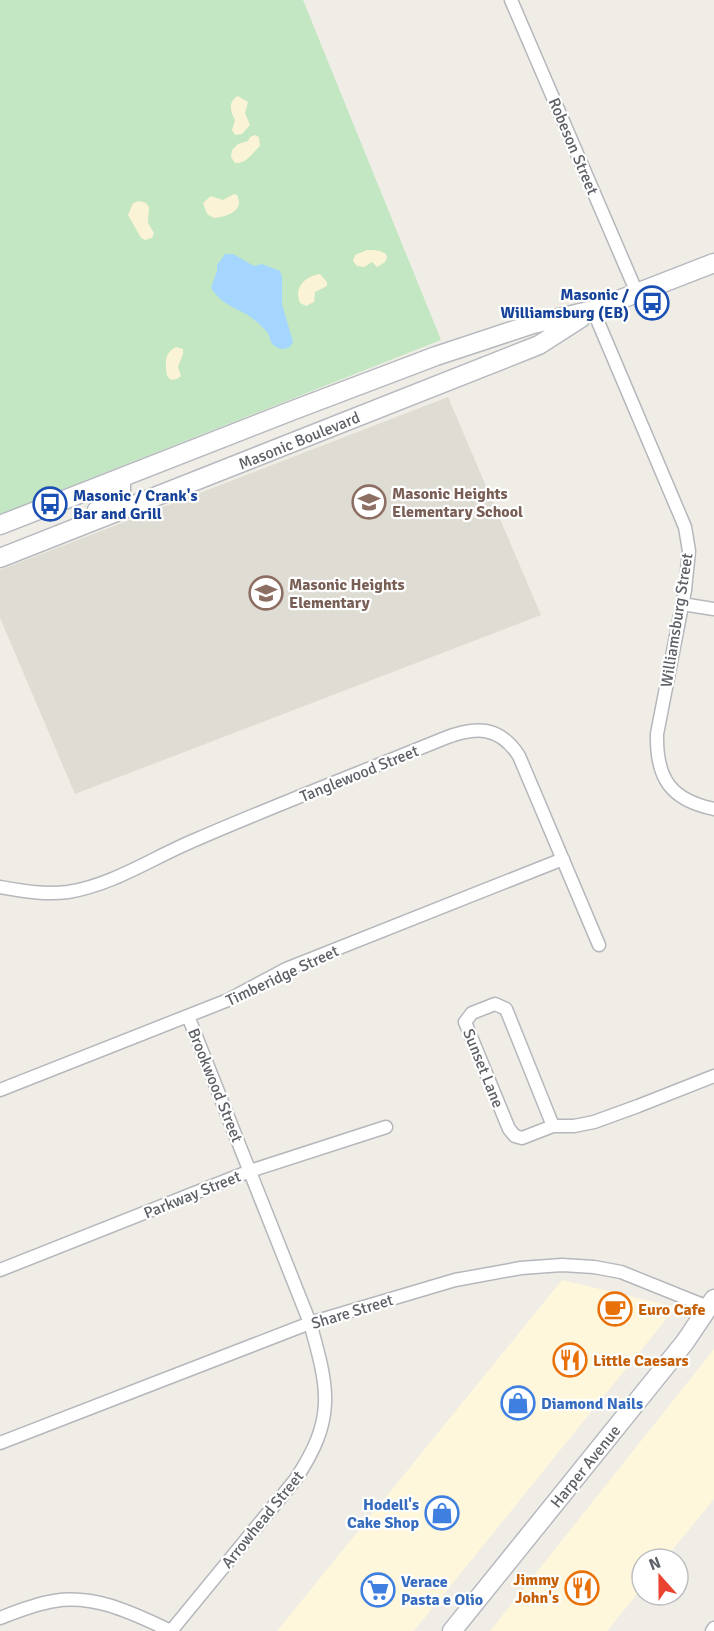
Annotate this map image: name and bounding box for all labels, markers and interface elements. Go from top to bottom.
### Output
street label: Robeson Street [544,95,603,198]
place label: Masonic / Williamsburg (EB) [501,285,630,323]
bus stop icon: Masonic / Williamsburg (EB) [634,285,670,321]
street label: Masonic Boulevard [236,407,363,474]
school or university icon: Masonic Heights Elementary School [351,484,387,520]
place label: Masonic Heights Elementary School [392,484,523,522]
bus stop icon: Masonic / Crank's Bar and Grill [32,486,68,522]
place label: Masonic / Crank's Bar and Grill [73,486,197,524]
street label: Williamsburg Street [656,551,698,689]
school or university icon: Masonic Heights Elementary [248,575,284,611]
place label: Masonic Heights Elementary [289,575,405,613]
street label: Tanglewood Street [297,741,422,807]
street label: Timberidge Street [223,941,342,1011]
street label: Brookwood Street [183,1025,247,1146]
street label: Sunset Lane [458,1026,508,1111]
street label: Parkway Street [141,1166,244,1223]
street label: Share Street [309,1290,396,1334]
cafe icon: Euro Cafe [597,1291,633,1327]
place label: Euro Cafe [638,1300,705,1320]
restaurant icon: Little Caesars [552,1342,588,1378]
place label: Little Caesars [593,1351,689,1371]
shop icon: Diamond Nails [500,1385,536,1421]
place label: Diamond Nails [541,1394,643,1414]
street label: Harper Avenue [546,1421,625,1512]
street label: Arrowhead Street [217,1467,308,1572]
place label: Hodell's Cake Shop [347,1495,419,1533]
shop icon: Hodell's Cake Shop [424,1495,460,1531]
north arrow [630,1547,690,1607]
text: N [646,1553,664,1575]
place label: Jimmy John's [513,1570,559,1608]
restaurant icon: Jimmy John's [564,1570,600,1606]
supermarket icon: Verace Pasta e Olio [360,1572,396,1608]
place label: Verace Pasta e Olio [401,1572,483,1610]

